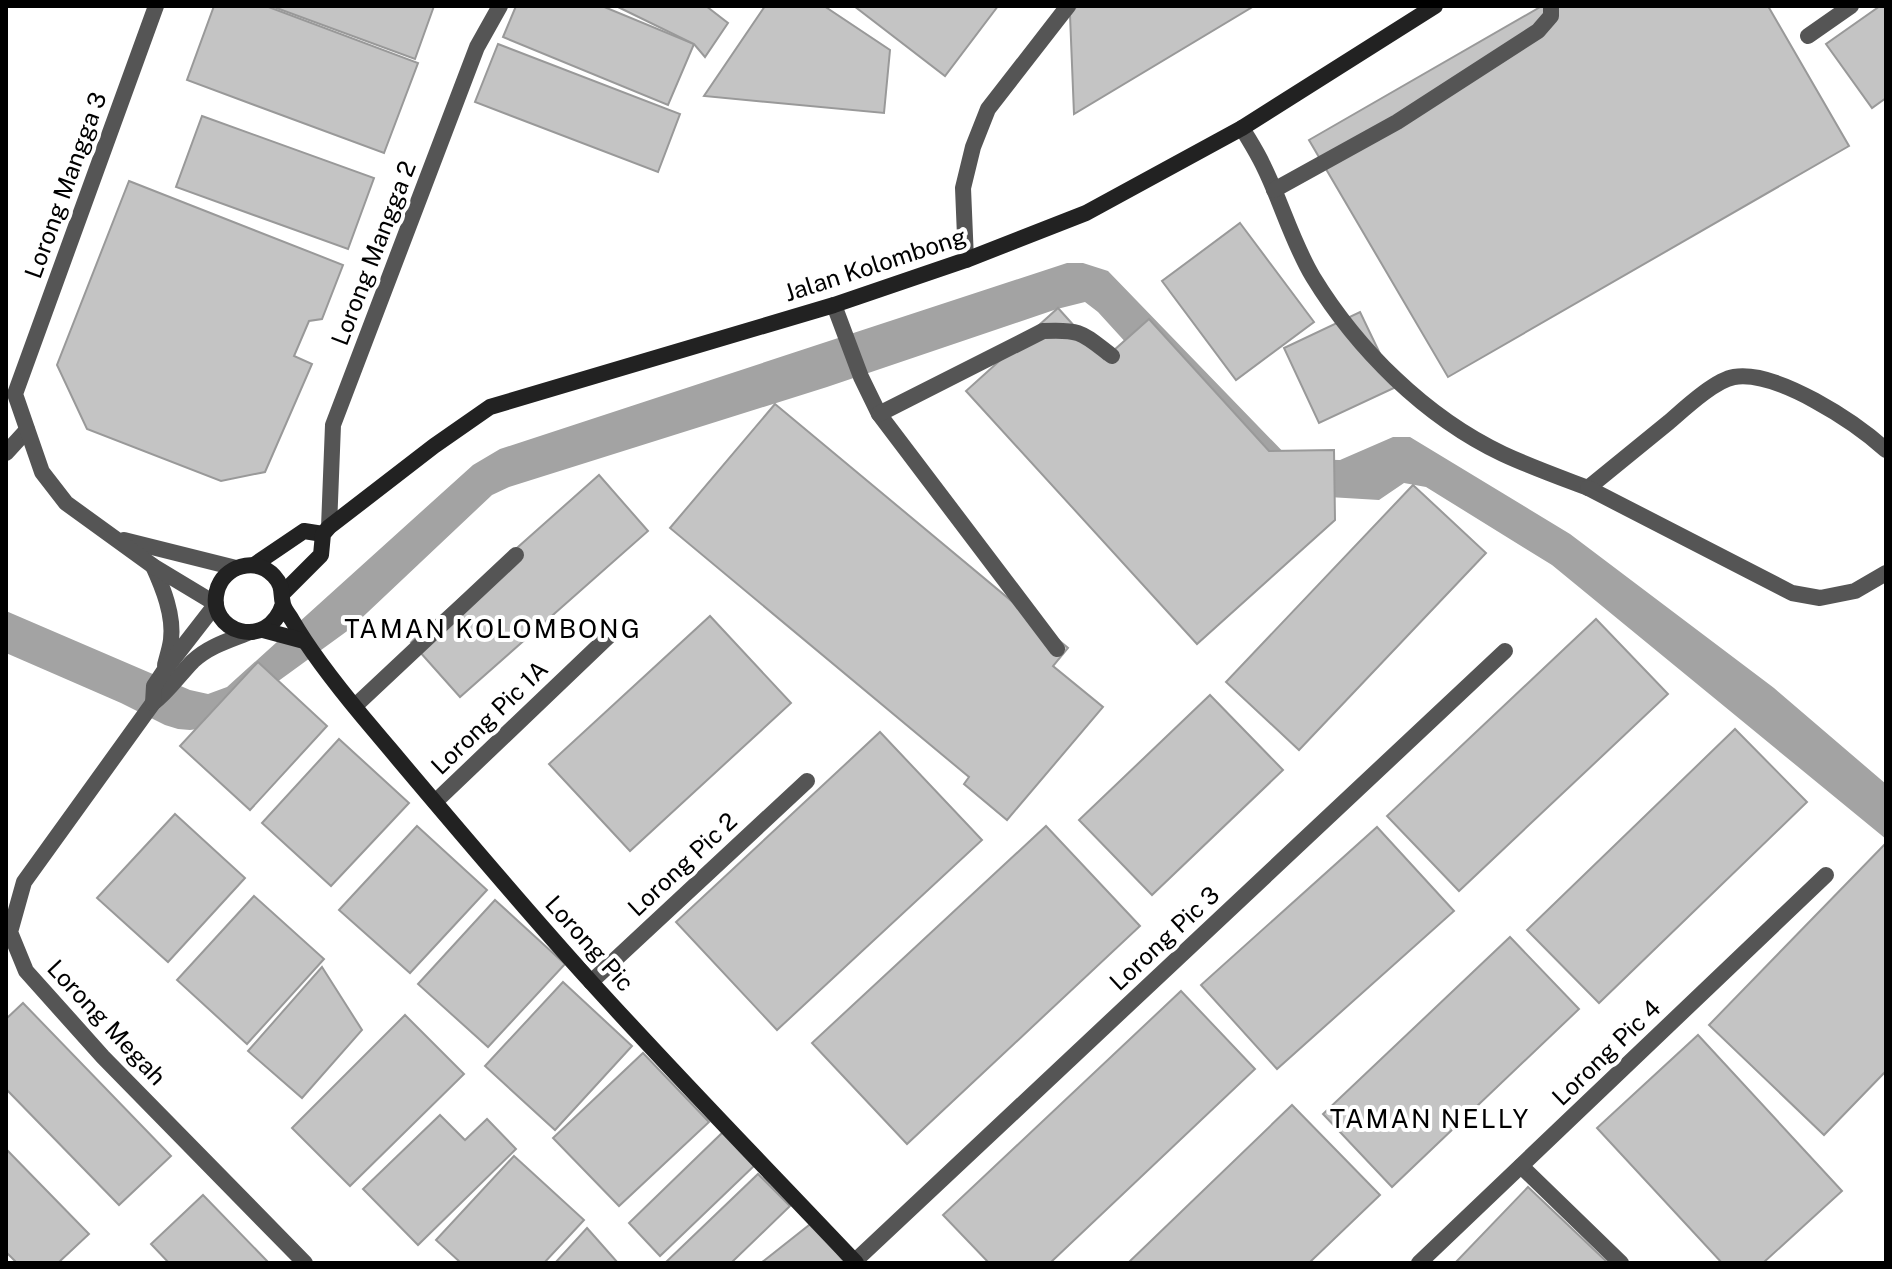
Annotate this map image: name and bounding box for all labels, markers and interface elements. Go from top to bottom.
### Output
street label: Lorong Mangga 3 [18,88,112,282]
street label: Lorong Mangga 2 [325,157,421,349]
street label: Jalan Kolombong [780,221,970,307]
district label: TAMAN KOLOMBONG [344,613,642,644]
street label: Lorong Pic 1A [425,654,553,780]
street label: Lorong Pic 2 [622,807,742,921]
street label: Lorong Pic 3 [1103,880,1225,996]
street label: Lorong Pic [540,890,640,996]
street label: Lorong Megah [42,954,172,1090]
street label: Lorong Pic 4 [1546,994,1666,1110]
district label: TAMAN NELLY [1330,1103,1530,1134]

